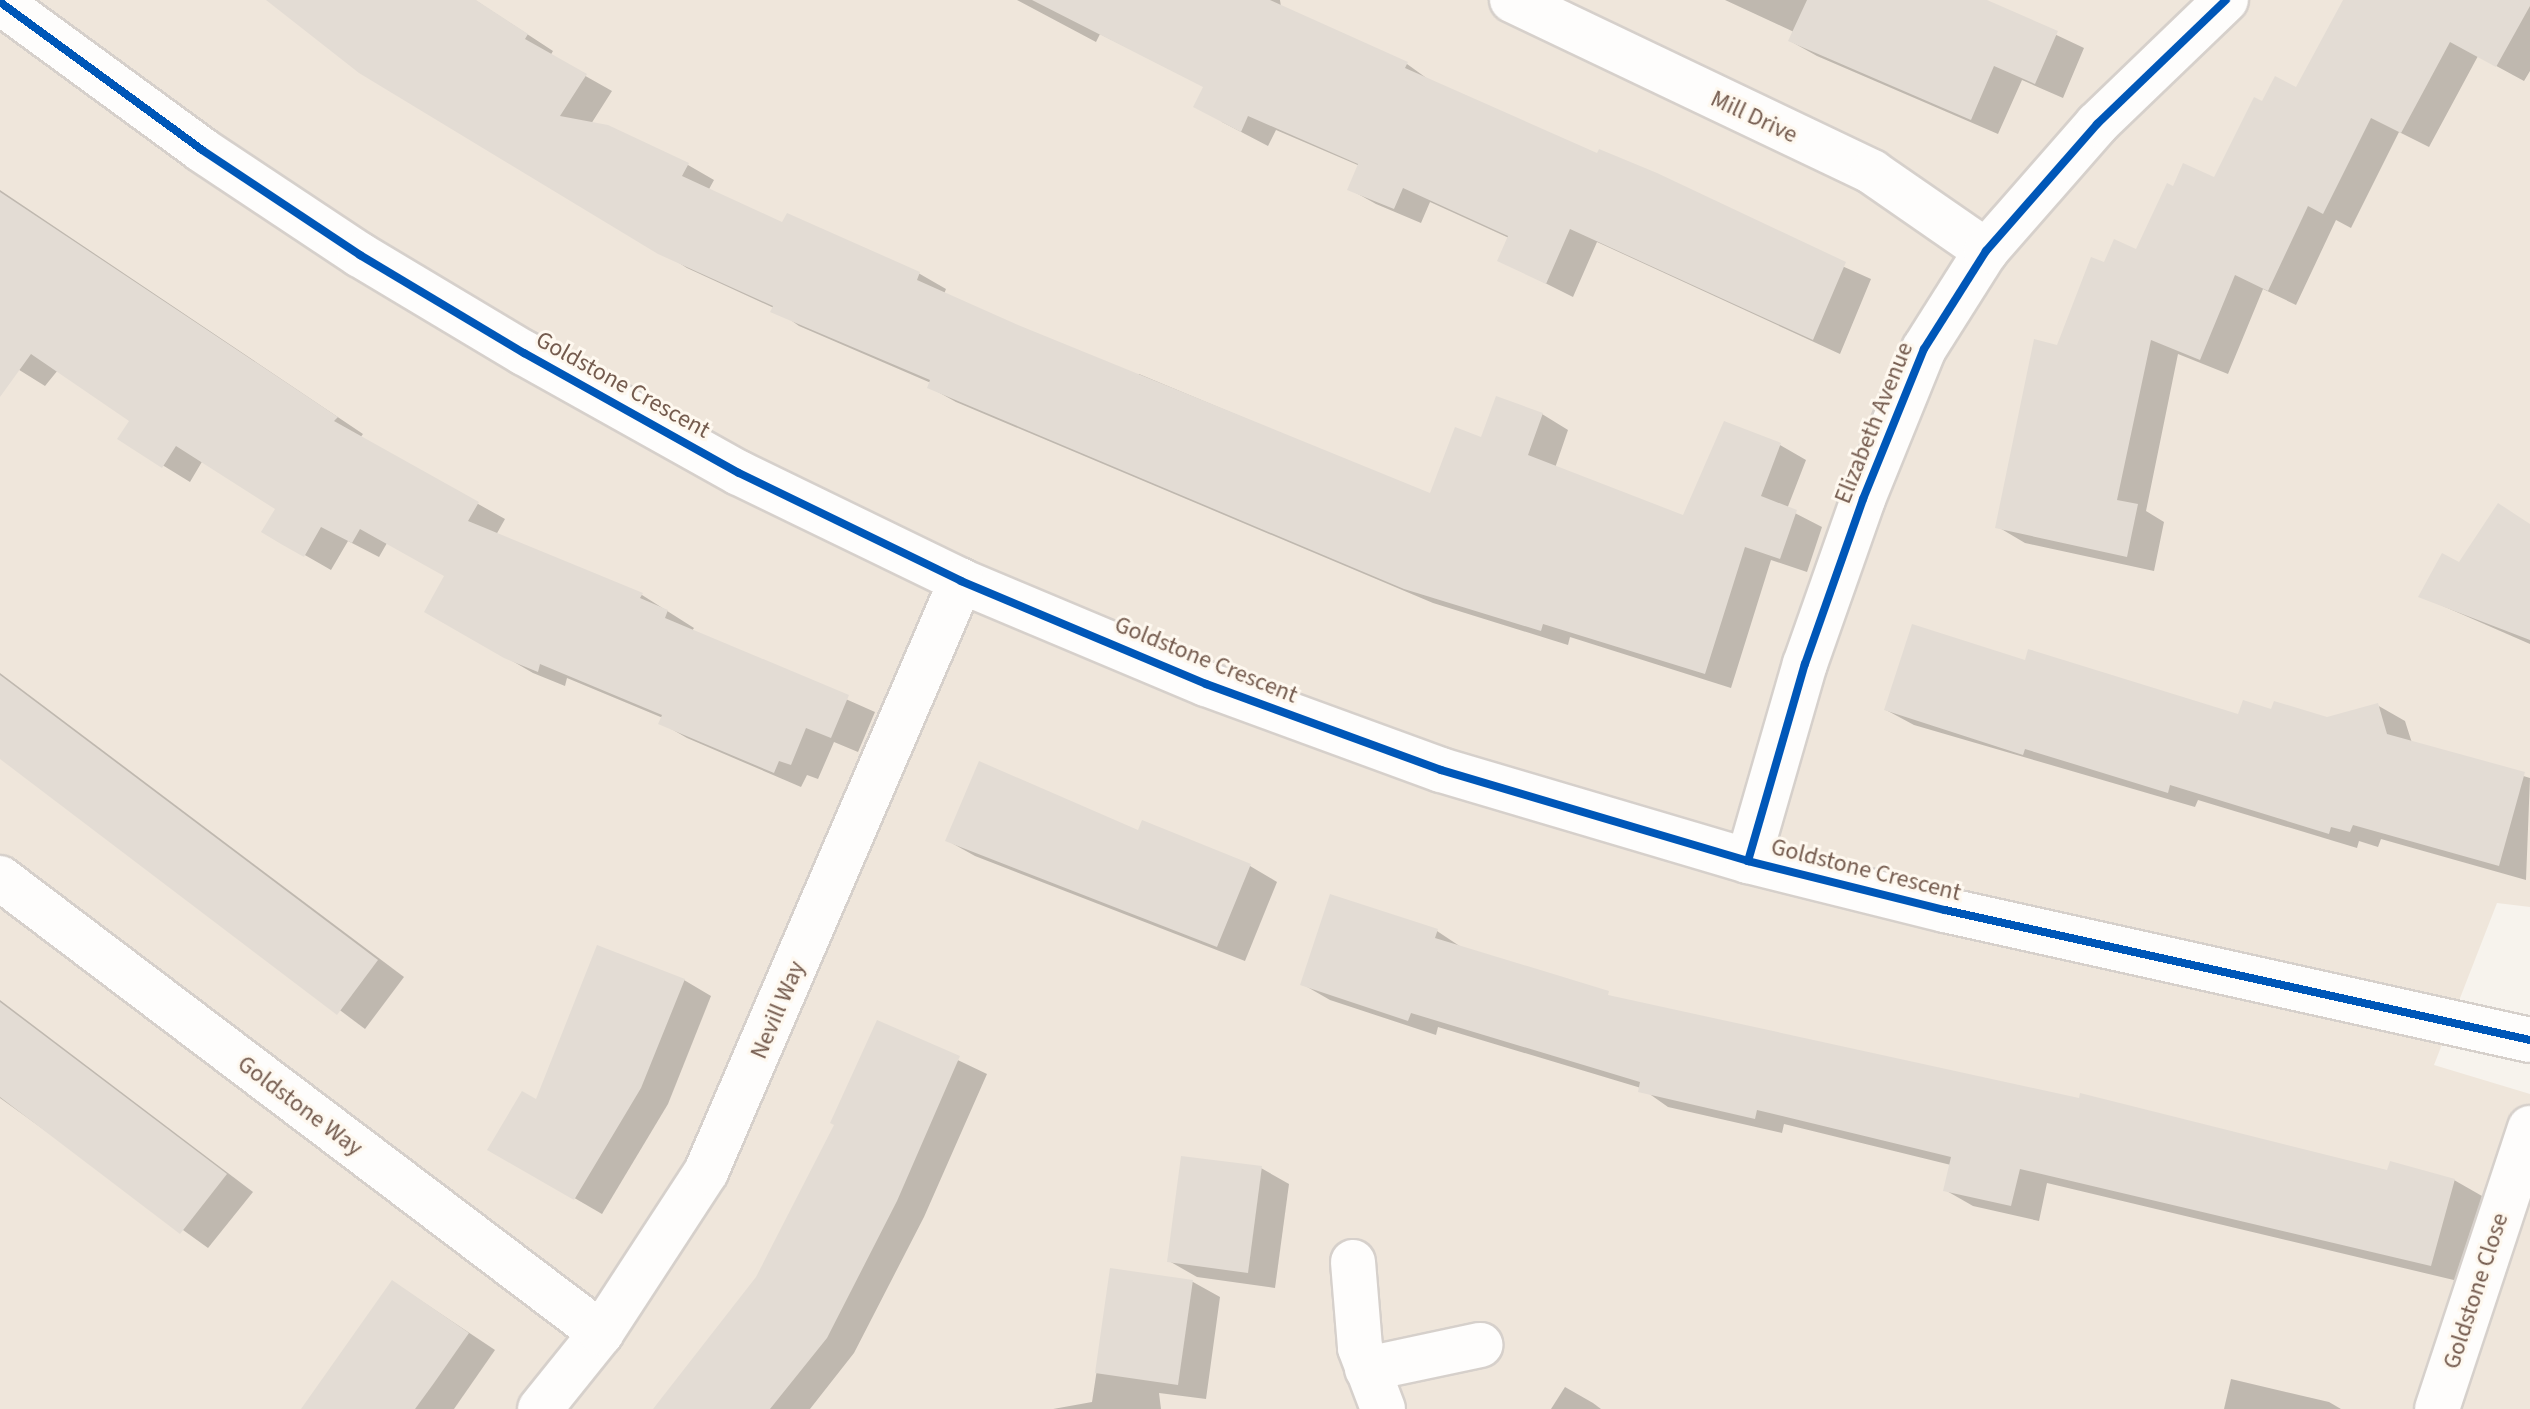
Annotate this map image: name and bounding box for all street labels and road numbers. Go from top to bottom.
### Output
street label: Mill Drive [1706,84,1802,150]
street label: Goldstone Crescent [531,325,715,445]
street label: Elizabeth Avenue [1829,338,1919,508]
street label: Goldstone Crescent [1110,610,1302,710]
street label: Goldstone Crescent [1768,832,1964,908]
street label: Nevill Way [745,957,811,1063]
street label: Goldstone Way [232,1050,368,1162]
street label: Goldstone Close [2437,1209,2515,1373]

